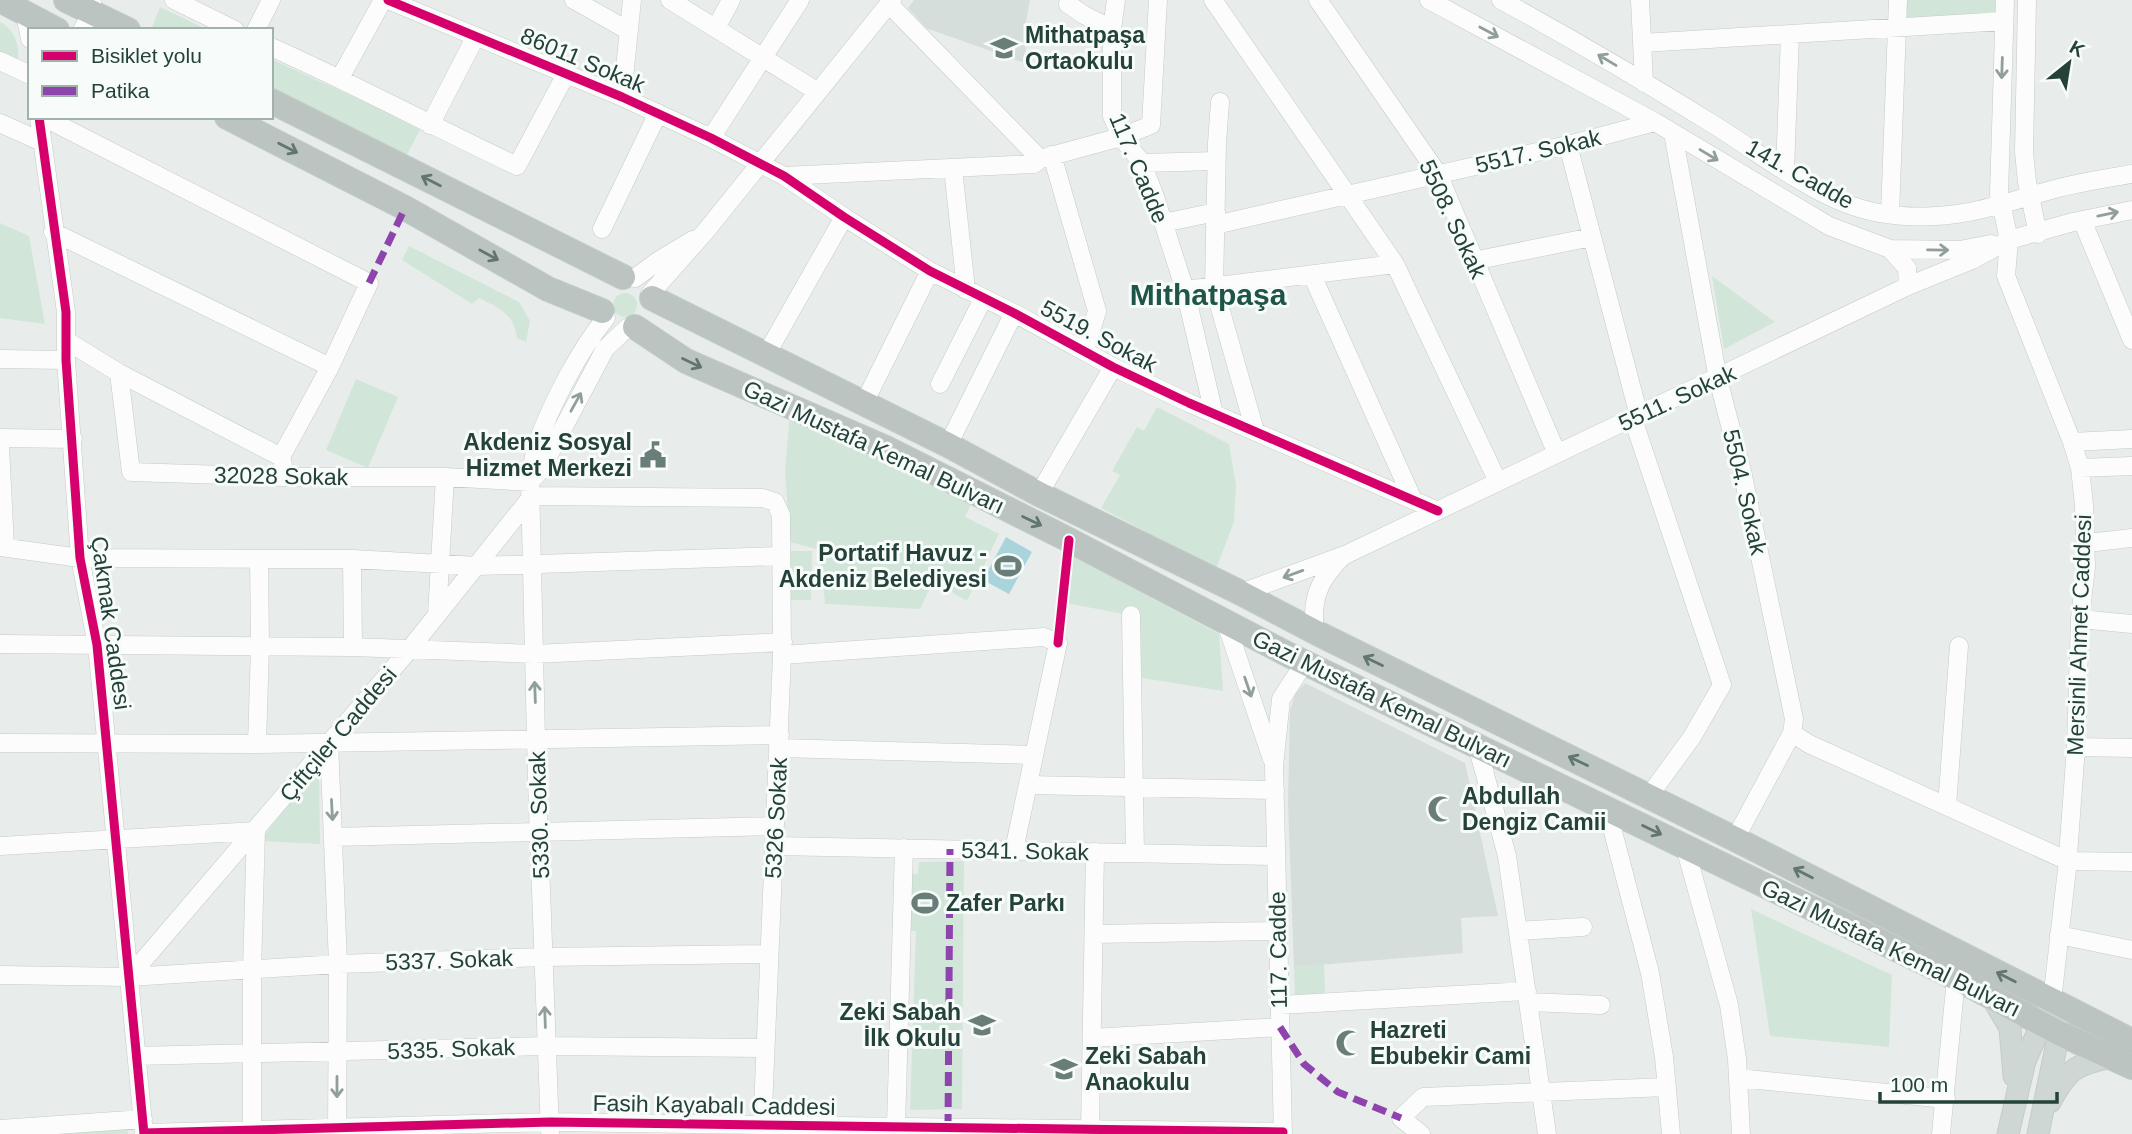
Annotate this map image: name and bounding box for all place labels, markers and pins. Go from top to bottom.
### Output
place label: Mithatpaşa Ortaokulu [1025,22,1145,74]
school or university icon: Mithatpaşa Ortaokulu [989,33,1019,63]
place label: Akdeniz Sosyal Hizmet Merkezi [463,429,632,481]
public building icon: Akdeniz Sosyal Hizmet Merkezi [638,440,668,470]
place label: Portatif Havuz - Akdeniz Belediyesi [779,540,987,592]
sports icon: Portatif Havuz - Akdeniz Belediyesi [993,551,1023,581]
place label: Abdullah Dengiz Camii [1462,783,1606,835]
mosque icon: Abdullah Dengiz Camii [1426,794,1456,824]
sports icon: Zafer Parkı [910,888,940,918]
place label: Zafer Parkı [946,890,1065,916]
place label: Zeki Sabah İlk Okulu [840,999,961,1051]
school or university icon: Zeki Sabah İlk Okulu [967,1010,997,1040]
place label: Hazreti Ebubekir Cami [1370,1017,1531,1069]
mosque icon: Hazreti Ebubekir Cami [1334,1028,1364,1058]
place label: Zeki Sabah Anaokulu [1085,1043,1206,1095]
school or university icon: Zeki Sabah Anaokulu [1049,1054,1079,1084]

